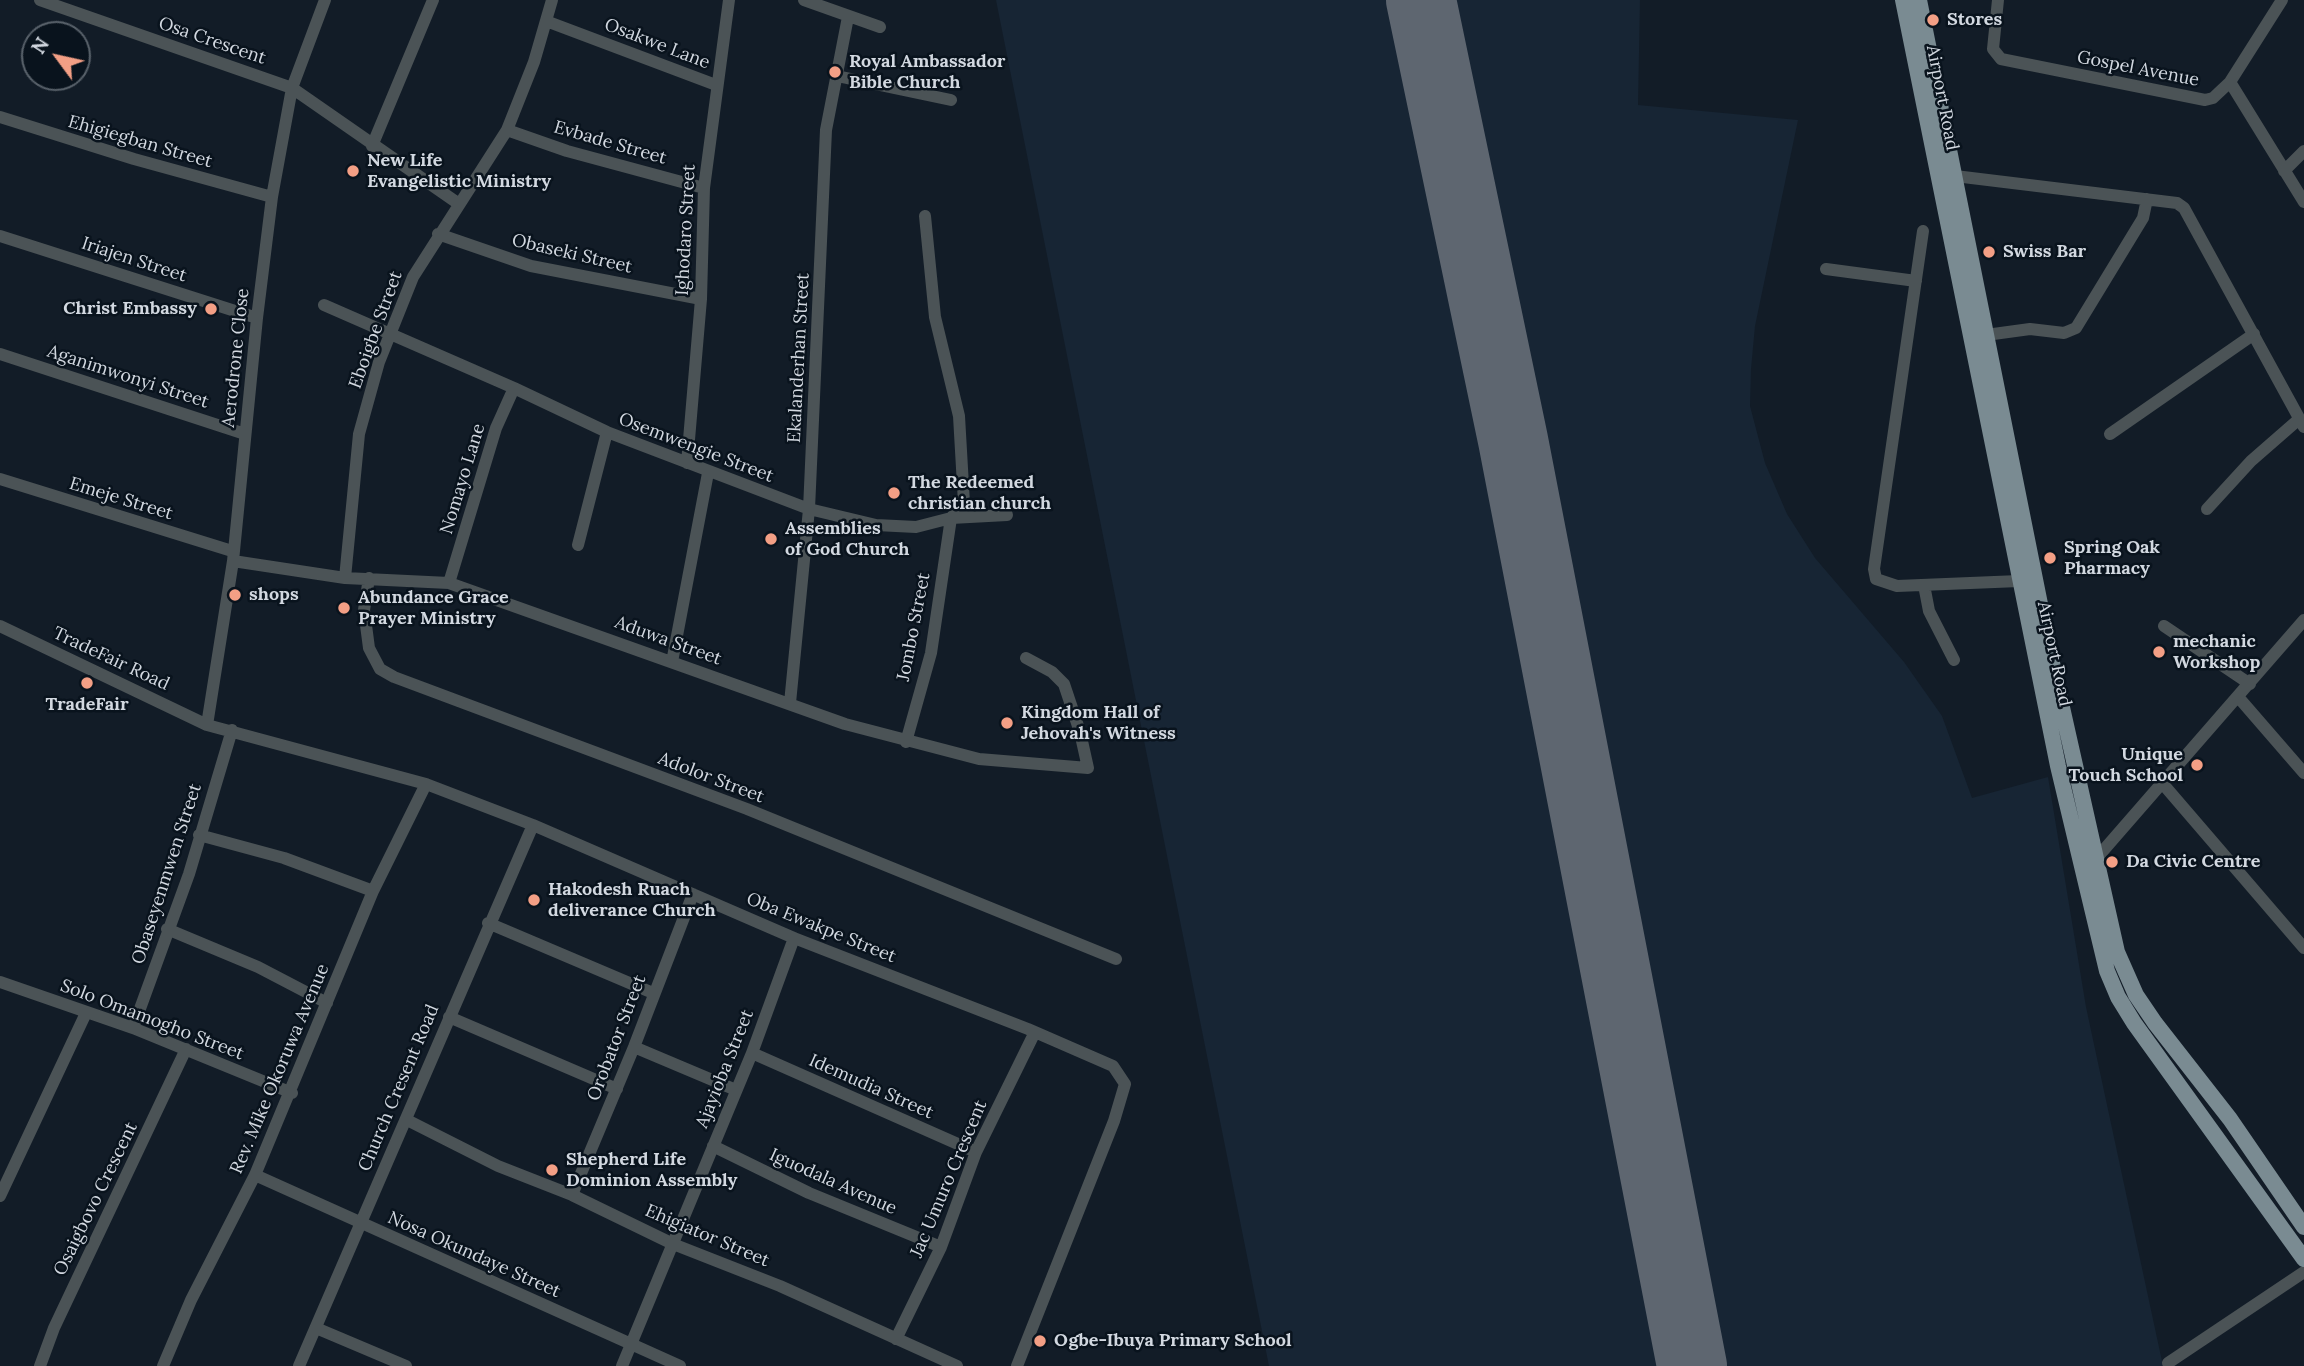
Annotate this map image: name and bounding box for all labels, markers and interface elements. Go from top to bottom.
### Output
place label: Stores [1947,9,2002,31]
marker: Stores [1925,12,1941,28]
street label: Osa Crescent [156,13,268,69]
street label: Osakwe Lane [601,14,713,74]
north arrow [21,21,91,91]
text: N [26,33,54,58]
street label: Airport Road [1921,44,1963,152]
street label: Gospel Avenue [2075,47,2201,91]
place label: Royal Ambassador Bible Church [849,51,1005,94]
marker: Royal Ambassador Bible Church [827,64,843,80]
street label: Ehigiegban Street [65,111,215,173]
street label: Evbade Street [551,117,669,169]
place label: New Life Evangelistic Ministry [367,150,551,192]
marker: New Life Evangelistic Ministry [345,163,361,179]
street label: Ighodaro Street [672,164,700,296]
street label: Obaseki Street [510,230,634,278]
street label: Iriajen Street [79,233,189,287]
place label: Swiss Bar [2003,241,2086,263]
marker: Swiss Bar [1981,244,1997,260]
street label: Eboigbe Street [345,268,407,392]
street label: Ekalanderhan Street [784,272,814,444]
street label: Aerodrone Close [218,287,254,429]
place label: Christ Embassy [63,298,197,320]
marker: Christ Embassy [203,301,219,317]
street label: Aganimwonyi Street [45,341,211,413]
street label: Osemwengie Street [615,408,777,488]
street label: Nomayo Lane [436,421,490,537]
place label: The Redeemed christian church [908,472,1051,514]
street label: Emeje Street [67,473,175,525]
marker: The Redeemed christian church [886,485,902,501]
place label: Assemblies of God Church [785,518,909,560]
marker: Assemblies of God Church [763,531,779,547]
place label: Spring Oak Pharmacy [2064,537,2160,580]
marker: Spring Oak Pharmacy [2042,550,2058,566]
street label: Jombo Street [893,571,935,683]
place label: shops [249,584,299,606]
marker: shops [227,587,243,603]
place label: Abundance Grace Prayer Ministry [358,587,509,630]
marker: Abundance Grace Prayer Ministry [336,600,352,616]
street label: Airport Road [2032,600,2076,708]
street label: Aduwa Street [612,612,724,670]
street label: TradeFair Road [49,623,173,695]
place label: mechanic Workshop [2173,631,2260,674]
marker: mechanic Workshop [2151,644,2167,660]
marker: TradeFair [79,675,95,691]
place label: TradeFair [45,694,129,716]
place label: Kingdom Hall of Jehovah's Witness [1021,702,1176,744]
marker: Kingdom Hall of Jehovah's Witness [999,715,1015,731]
place label: Unique Touch School [2068,744,2183,786]
street label: Adolor Street [655,748,767,808]
marker: Unique Touch School [2189,757,2205,773]
street label: Obaseyenmwen Street [128,781,206,967]
place label: Da Civic Centre [2126,851,2261,873]
marker: Da Civic Centre [2104,854,2120,870]
place label: Hakodesh Ruach deliverance Church [548,879,716,922]
street label: Oba Ewakpe Street [743,888,899,968]
marker: Hakodesh Ruach deliverance Church [526,892,542,908]
street label: Rev. Mike Okoruwa Avenue [226,961,334,1177]
street label: Orobator Street [583,972,651,1104]
street label: Solo Omamogho Street [57,975,247,1065]
street label: Church Cresent Road [354,1001,444,1175]
street label: Ajayioba Street [691,1007,759,1131]
street label: Idemudia Street [805,1050,937,1124]
street label: Jac Umuro Crescent [906,1097,992,1261]
street label: Osaigbovo Crescent [50,1119,142,1279]
street label: Iguodala Avenue [766,1144,900,1220]
place label: Shepherd Life Dominion Assembly [566,1149,737,1192]
marker: Shepherd Life Dominion Assembly [544,1162,560,1178]
street label: Ehigiator Street [642,1200,772,1272]
street label: Nosa Okundaye Street [384,1207,564,1303]
place label: Ogbe-Ibuya Primary School [1054,1330,1292,1352]
marker: Ogbe-Ibuya Primary School [1032,1333,1048,1349]

